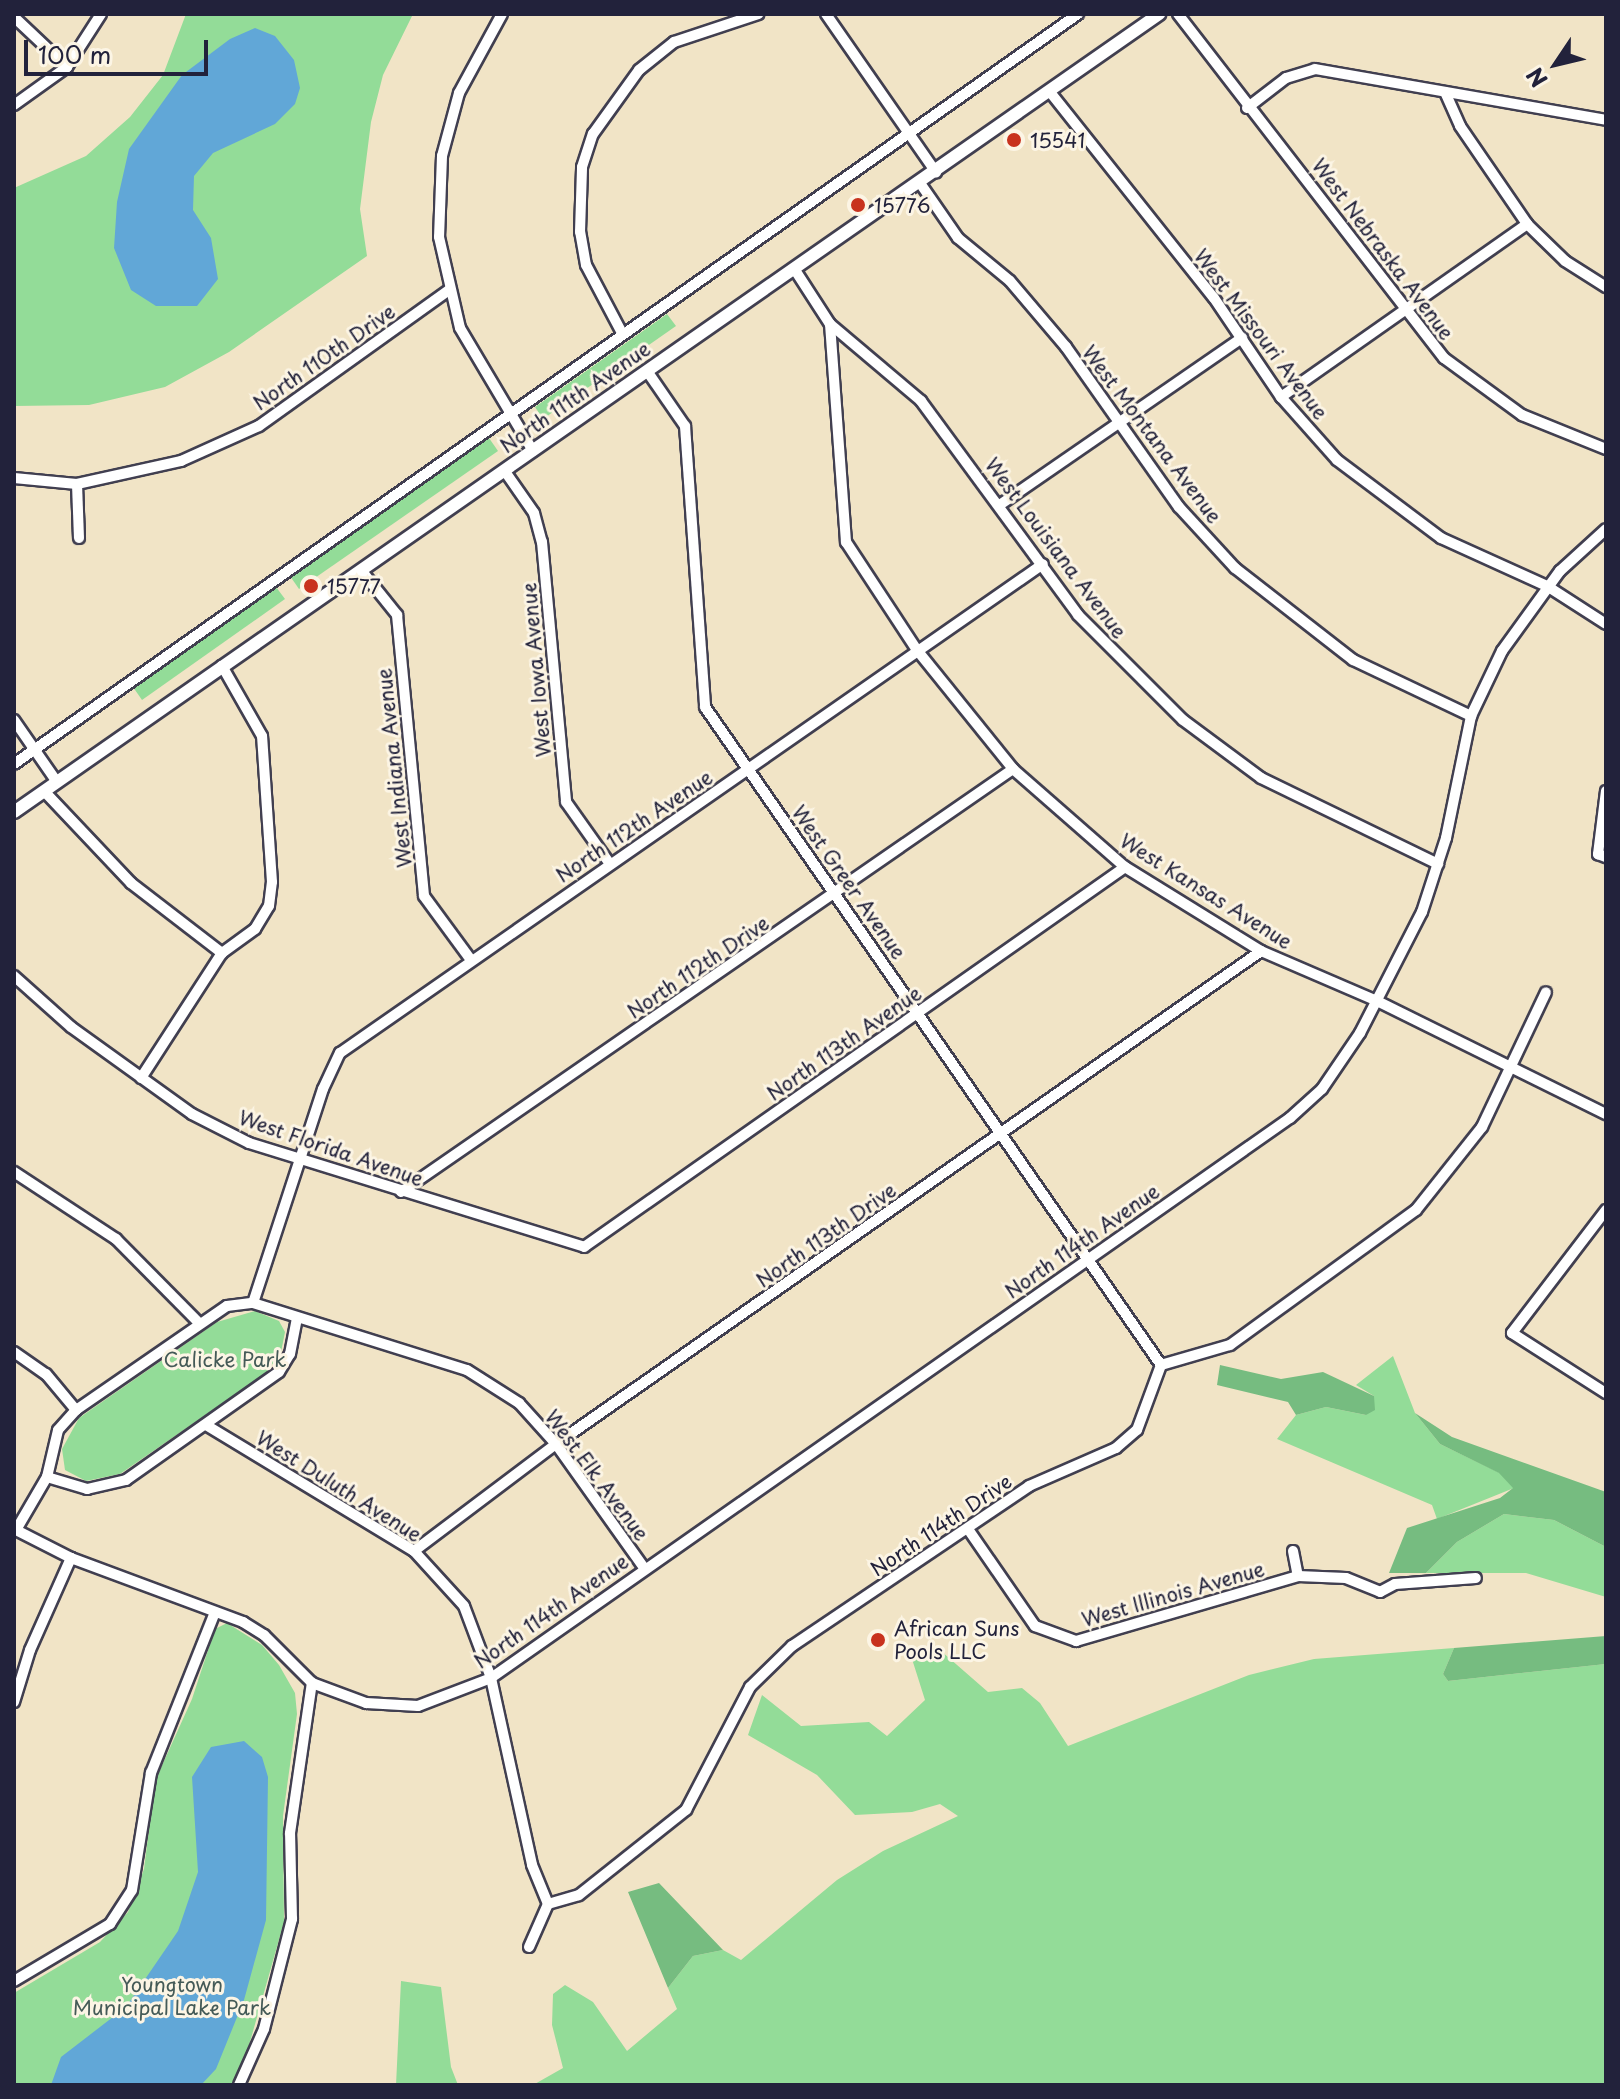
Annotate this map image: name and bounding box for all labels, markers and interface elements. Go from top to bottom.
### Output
scale bar [28,24,212,74]
north arrow [1516,24,1596,104]
text: 100 m [38,36,111,72]
text: N [1517,61,1554,95]
place label: 15541 [1030,128,1085,152]
marker: 15541 [1005,131,1023,149]
street label: West Nebraska Avenue [1307,154,1459,344]
place label: 15776 [874,193,931,217]
marker: 15776 [849,196,867,214]
street label: West Missouri Avenue [1189,243,1333,425]
street label: North 110th Drive [247,298,401,416]
street label: North 111th Avenue [494,335,656,459]
street label: West Montana Avenue [1078,341,1226,527]
street label: West Louisiana Avenue [980,453,1132,643]
place label: 15777 [327,574,381,598]
marker: 15777 [302,577,320,595]
street label: West Iowa Avenue [517,583,555,757]
street label: West Indiana Avenue [372,667,416,869]
street label: North 112th Avenue [549,763,719,889]
street label: West Greer Avenue [786,799,912,965]
street label: West Kansas Avenue [1116,829,1296,953]
street label: North 112th Drive [620,909,776,1025]
street label: North 113th Avenue [761,980,927,1106]
street label: West Florida Avenue [235,1105,427,1191]
street label: North 113th Drive [750,1177,902,1293]
street label: North 114th Avenue [999,1178,1165,1304]
park label: Calicke Park [164,1347,286,1371]
street label: West Elk Avenue [540,1405,654,1545]
street label: West Duluth Avenue [250,1424,428,1548]
street label: North 114th Drive [864,1468,1018,1582]
street label: North 114th Avenue [468,1548,634,1674]
street label: West Illinois Avenue [1079,1556,1267,1632]
place label: African Suns Pools LLC [894,1616,1019,1663]
marker: African Suns Pools LLC [869,1631,887,1649]
park label: Youngtown Municipal Lake Park [72,1973,272,2020]

